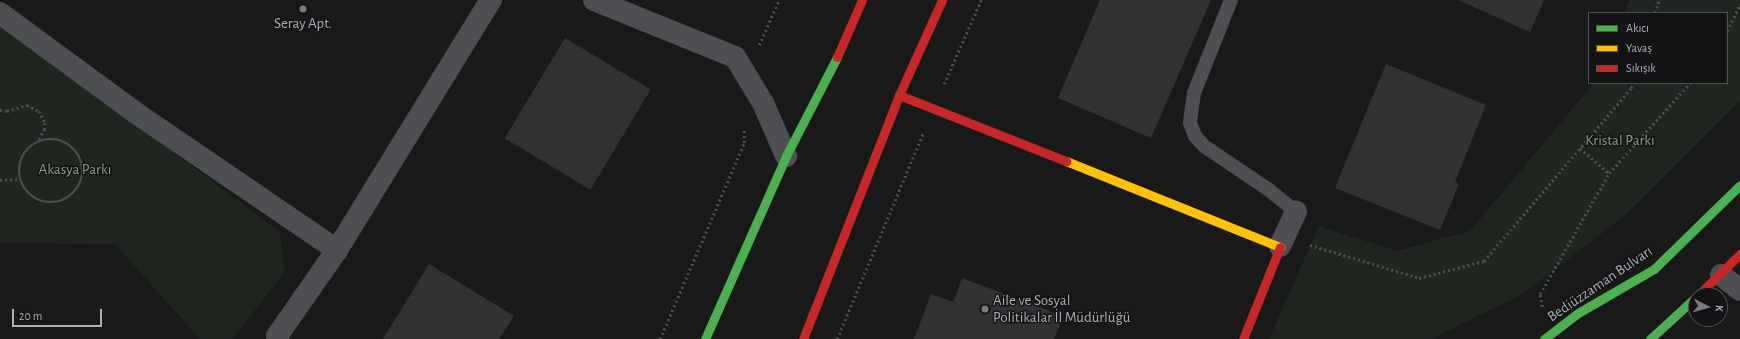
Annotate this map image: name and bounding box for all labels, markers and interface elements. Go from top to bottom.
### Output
marker: Seray Apt. [298,4,308,14]
legend [1588,12,1728,84]
place label: Seray Apt. [274,15,332,33]
text: Akıcı [1626,22,1649,34]
text: Yavaş [1626,42,1652,54]
text: Sıkışık [1626,62,1656,74]
park label: Kristal Parkı [1585,132,1655,150]
park label: Akasya Parkı [39,161,111,179]
street label: Bediüzzaman Bulvarı [1544,242,1656,326]
north arrow [1688,287,1728,327]
place label: Aile ve Sosyal Politikalar İl Müdürlüğü [993,291,1130,326]
scale bar [14,301,104,327]
marker: Aile ve Sosyal Politikalar İl Müdürlüğü [980,304,990,314]
text: K [1714,304,1725,312]
text: 20 m [19,310,42,322]

